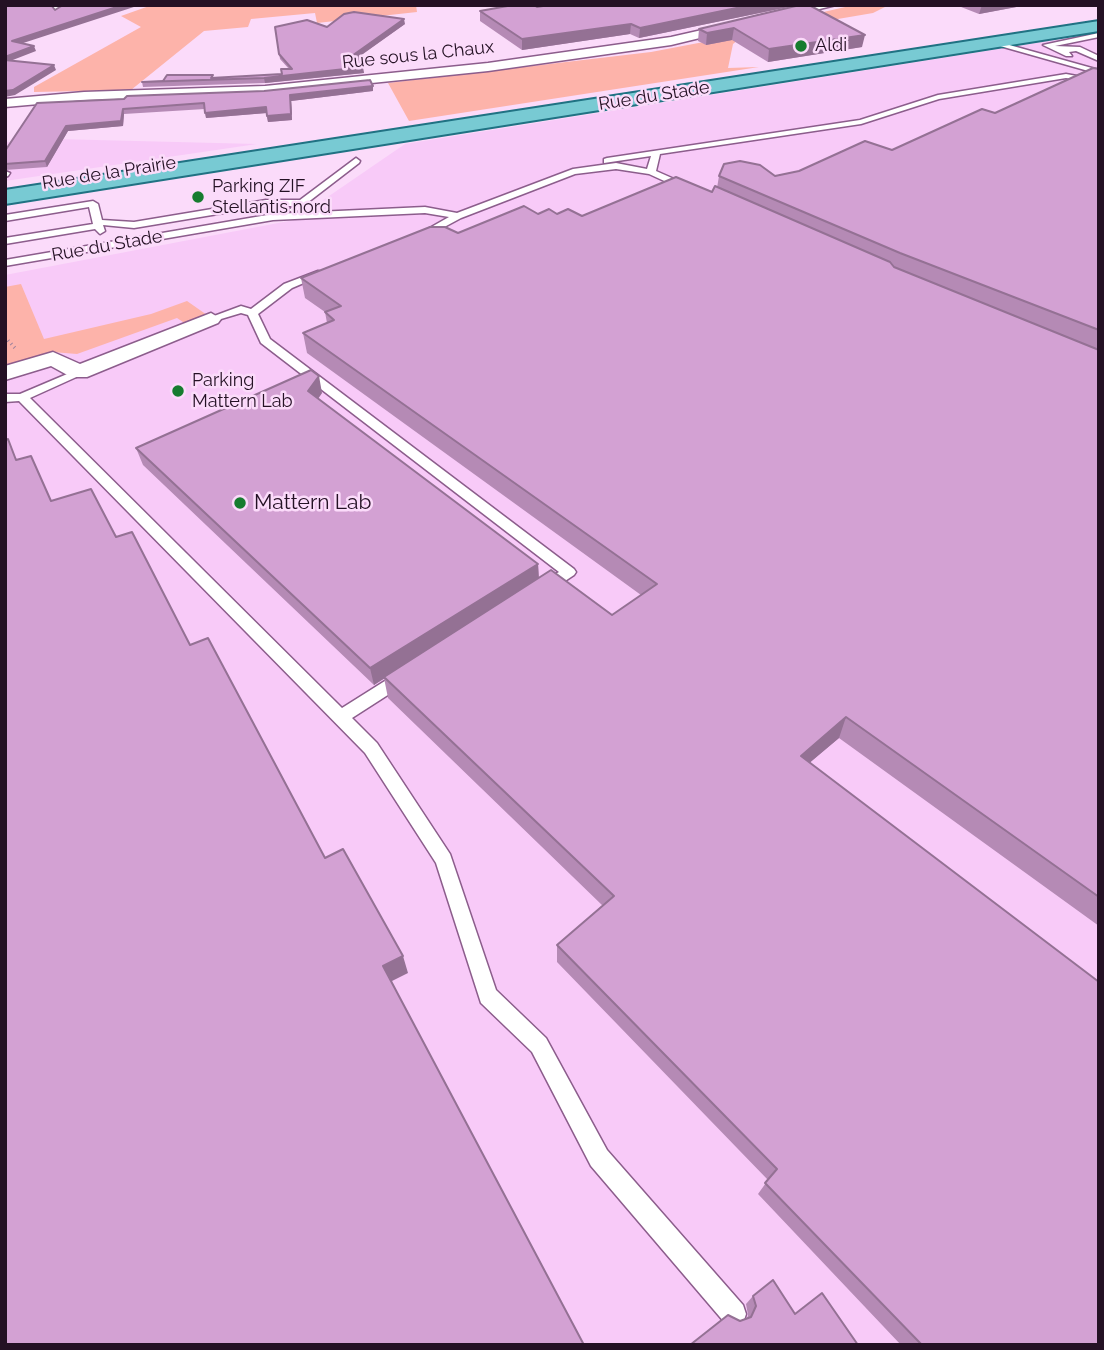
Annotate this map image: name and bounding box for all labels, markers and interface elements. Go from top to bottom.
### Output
place label: Aldi [815,35,847,57]
street label: Rue sous la Chaux [341,36,495,74]
marker: Aldi [793,38,809,54]
street label: Rue du Stade [597,77,711,115]
street label: Rue de la Prairie [41,152,177,194]
place label: Parking ZIF Stellantis nord [212,176,331,218]
marker: Parking ZIF Stellantis nord [190,189,206,205]
street label: Rue du Stade [50,226,164,266]
place label: Parking Mattern Lab [192,370,293,412]
marker: Parking Mattern Lab [170,383,186,399]
place label: Mattern Lab [254,490,371,516]
marker: Mattern Lab [232,495,248,511]

